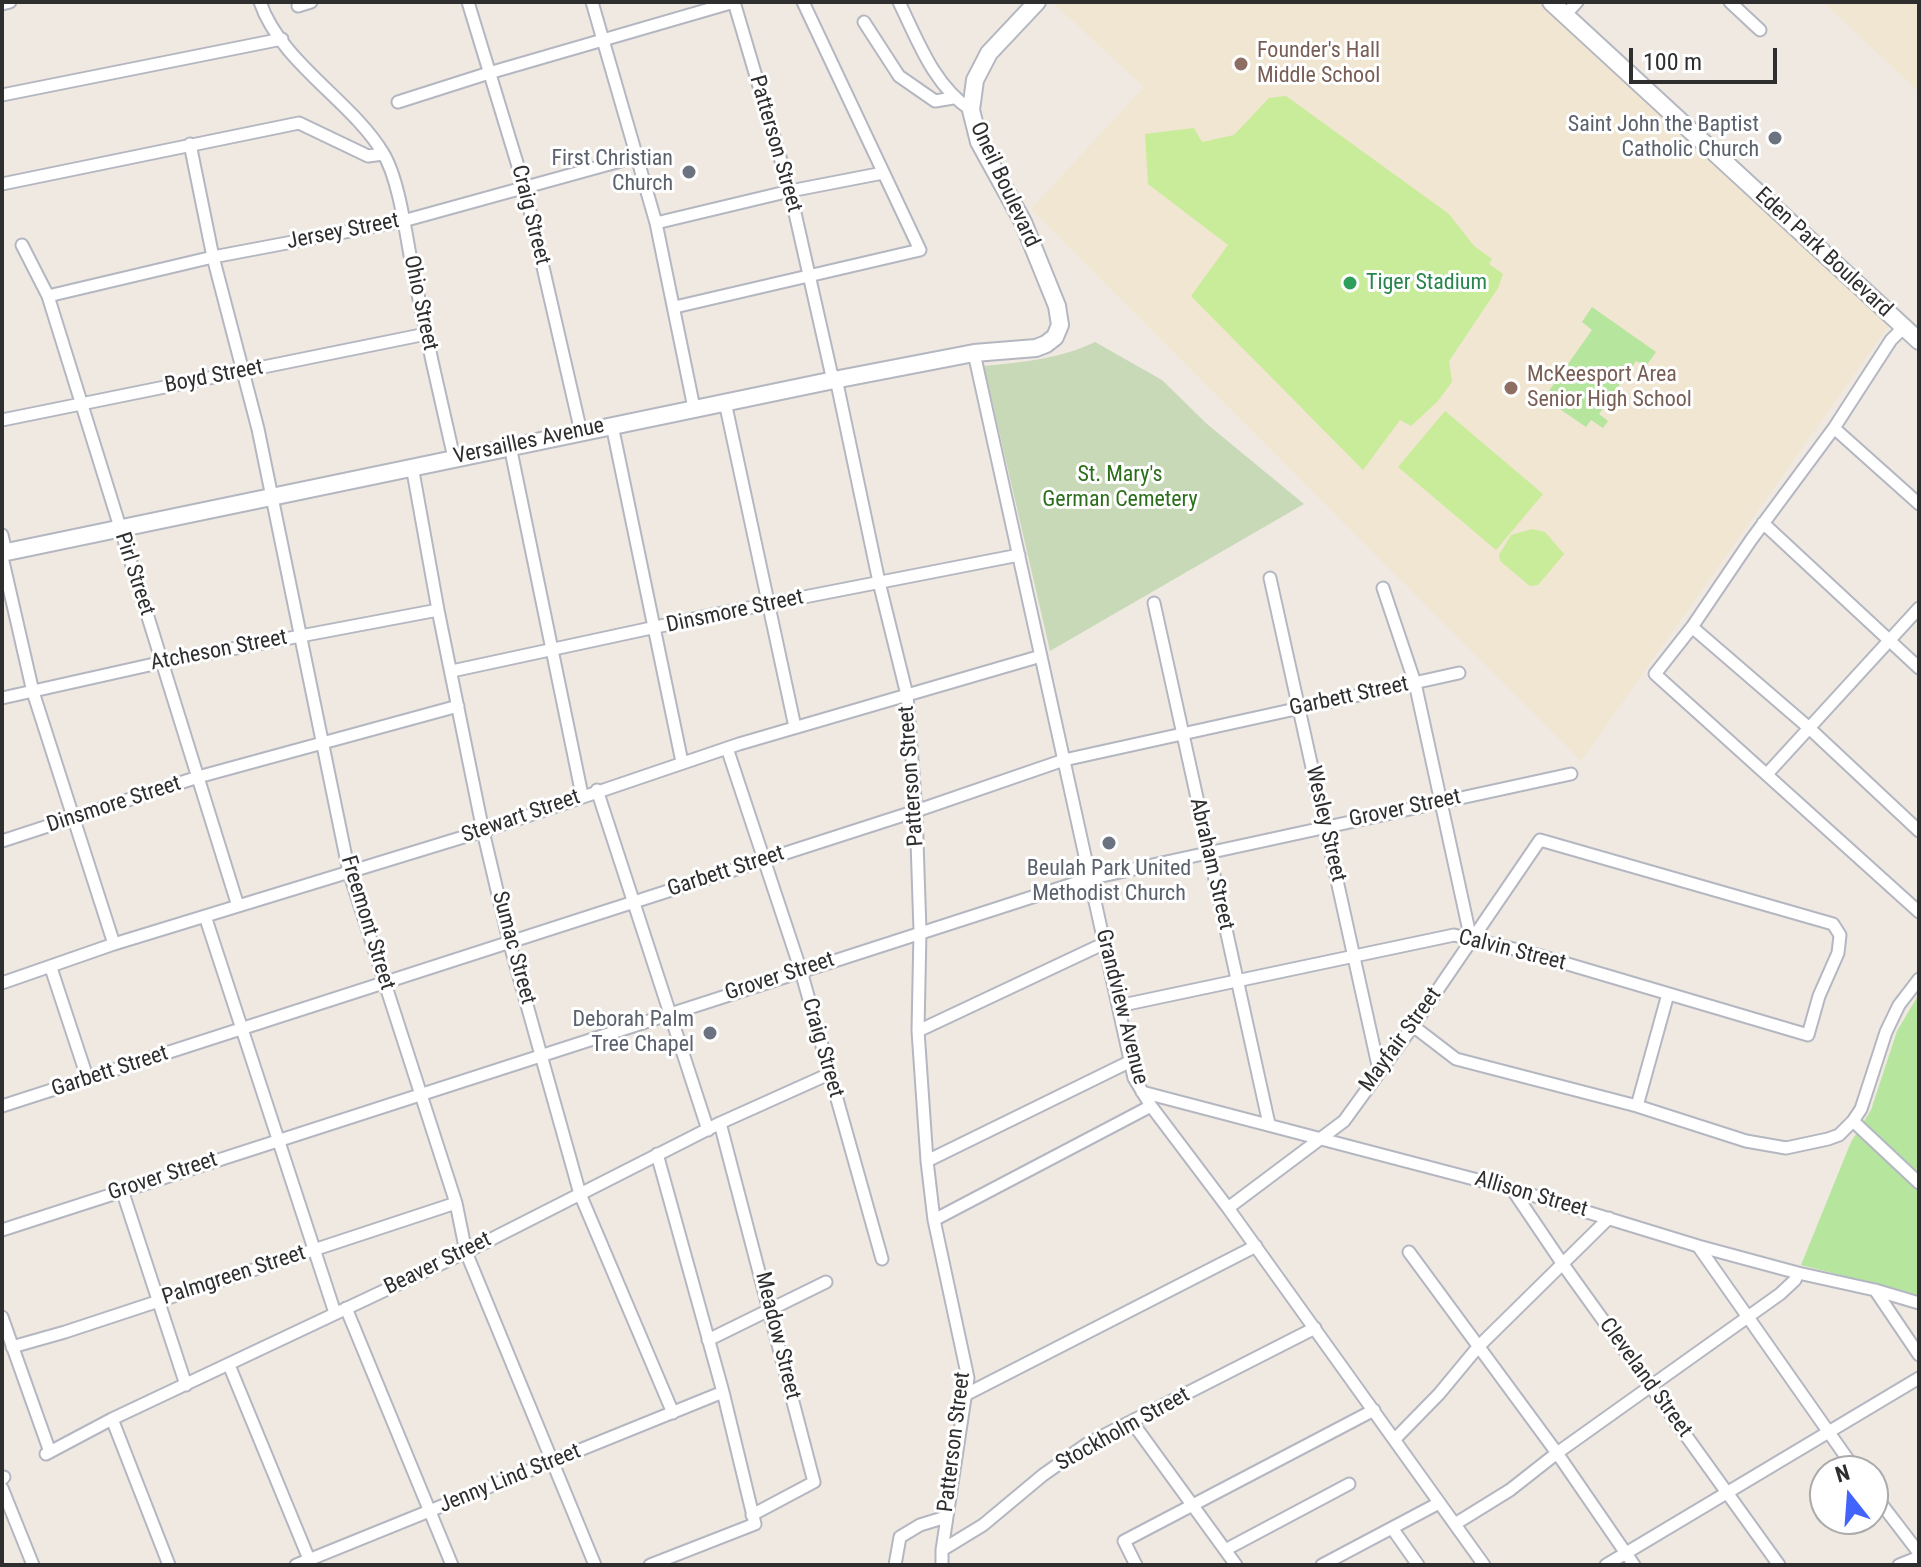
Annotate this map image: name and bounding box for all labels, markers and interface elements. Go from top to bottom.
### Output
scale bar [1633,32,1781,82]
place label: Founder's Hall Middle School [1257,38,1380,90]
text: 100 m [1643,48,1702,76]
marker: Founder's Hall Middle School [1232,55,1250,73]
street label: Patterson Street [743,73,807,215]
place label: Saint John the Baptist Catholic Church [1568,112,1759,164]
street label: Oneil Boulevard [963,118,1045,252]
marker: Saint John the Baptist Catholic Church [1766,129,1784,147]
place label: First Christian Church [551,146,673,198]
street label: Craig Street [505,162,555,268]
marker: First Christian Church [680,163,698,181]
street label: Eden Park Boulevard [1749,183,1897,323]
street label: Jersey Street [285,208,401,256]
street label: Ohio Street [397,253,443,353]
place label: Tiger Stadium [1366,270,1487,296]
marker: Tiger Stadium [1341,274,1359,292]
street label: Boyd Street [163,355,265,399]
place label: McKeesport Area Senior High School [1527,362,1692,414]
marker: McKeesport Area Senior High School [1502,379,1520,397]
street label: Versailles Avenue [451,413,607,471]
park label: St. Mary's German Cemetery [1042,462,1198,514]
street label: Pirl Street [108,529,160,619]
street label: Dinsmore Street [664,585,806,639]
street label: Atcheson Street [149,625,289,677]
street label: Garbett Street [1287,672,1411,722]
street label: Patterson Street [894,705,930,847]
street label: Wesley Street [1299,764,1351,884]
street label: Dinsmore Street [44,771,184,839]
street label: Stewart Street [458,784,584,850]
street label: Grover Street [1347,784,1463,834]
street label: Abraham Street [1183,795,1239,933]
marker: Beulah Park United Methodist Church [1100,834,1118,852]
street label: Garbett Street [664,841,788,903]
street label: Freemont Street [334,853,400,993]
place label: Beulah Park United Methodist Church [1027,856,1191,908]
street label: Sumac Street [485,889,541,1007]
street label: Calvin Street [1456,925,1568,977]
street label: Grandview Avenue [1089,927,1153,1087]
street label: Grover Street [722,947,838,1007]
street label: Mayfair Street [1354,983,1448,1097]
street label: Craig Street [795,995,849,1101]
place label: Deborah Palm Tree Chapel [573,1007,694,1058]
marker: Deborah Palm Tree Chapel [701,1024,719,1042]
street label: Garbett Street [48,1041,172,1103]
street label: Grover Street [105,1147,221,1207]
street label: Allison Street [1472,1166,1590,1224]
street label: Beaver Street [380,1227,496,1301]
street label: Palmgreen Street [159,1240,309,1312]
street label: Meadow Street [748,1270,806,1402]
street label: Cleveland Street [1593,1313,1697,1443]
street label: Patterson Street [933,1370,977,1514]
street label: Stockholm Street [1052,1382,1194,1478]
street label: Jenny Lind Street [435,1439,585,1519]
north arrow [1809,1455,1889,1535]
text: N [1832,1460,1853,1487]

